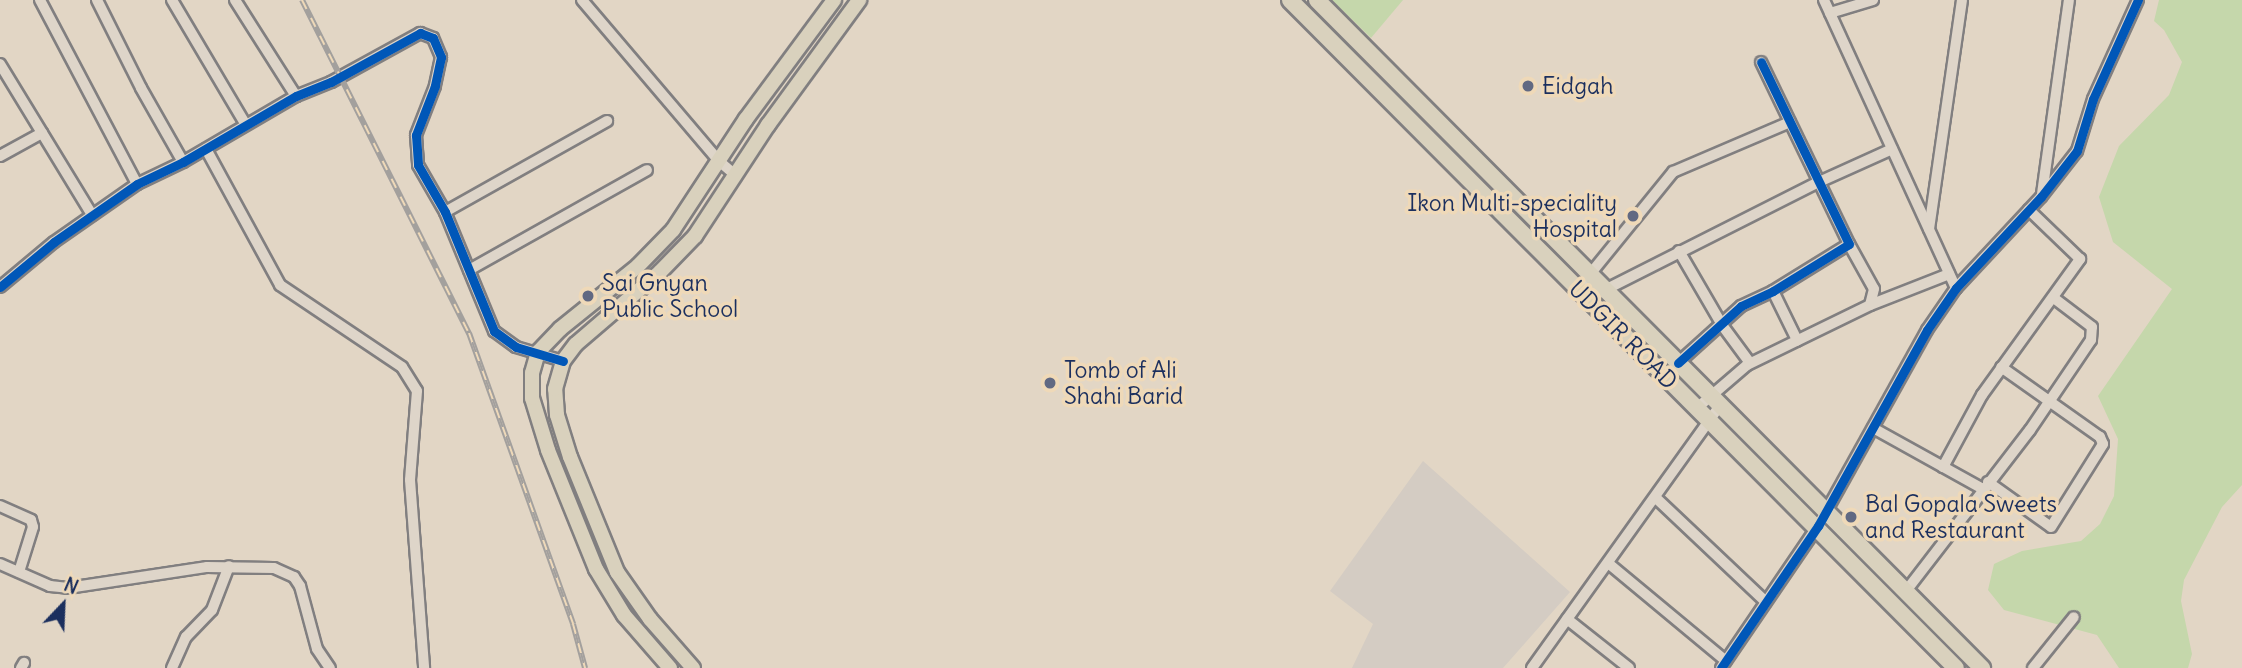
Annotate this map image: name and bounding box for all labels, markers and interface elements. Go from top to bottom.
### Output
place label: Eidgah [1542,72,1613,100]
marker: Eidgah [1520,78,1536,94]
place label: Ikon Multi-speciality Hospital [1407,189,1617,243]
marker: Ikon Multi-speciality Hospital [1623,206,1643,226]
place label: Sai Gnyan Public School [602,269,738,323]
street label: UDGIR ROAD [1563,275,1683,395]
marker: Sai Gnyan Public School [580,288,596,304]
place label: Tomb of Ali Shahi Barid [1064,356,1183,410]
marker: Tomb of Ali Shahi Barid [1042,375,1058,391]
place label: Bal Gopala Sweets and Restaurant [1865,490,2057,544]
marker: Bal Gopala Sweets and Restaurant [1843,509,1859,525]
north arrow [28,570,98,640]
text: N [60,572,82,599]

